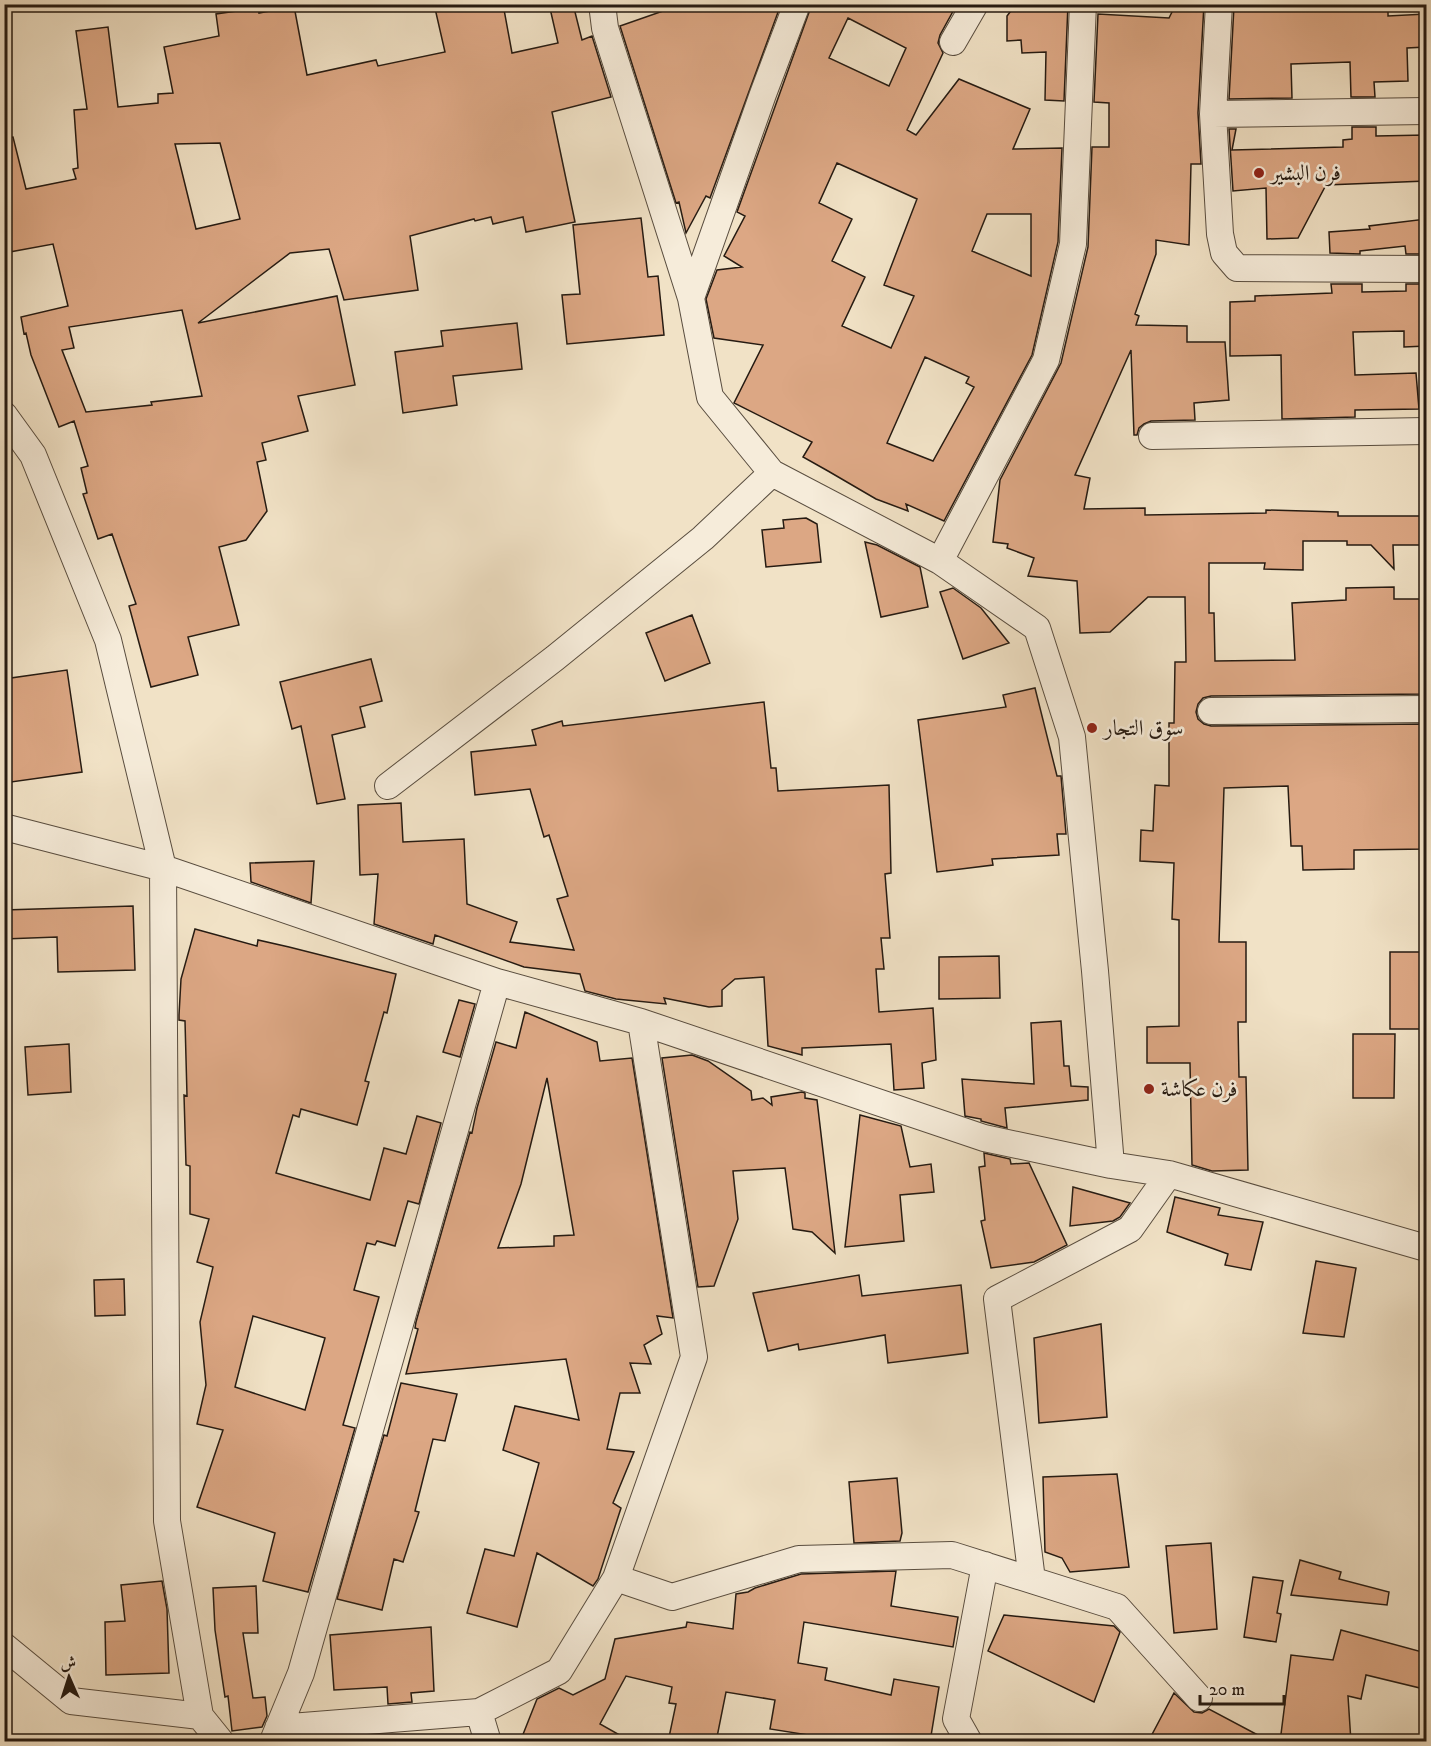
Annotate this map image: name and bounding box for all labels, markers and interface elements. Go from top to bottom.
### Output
place label: فرن البشير [1269,160,1341,187]
marker: فرن البشير [1252,166,1266,180]
place label: سوق التجار [1102,715,1183,742]
marker: سوق التجار [1085,721,1099,735]
place label: فرن عكاشة [1161,1076,1238,1103]
marker: فرن عكاشة [1142,1082,1156,1096]
north arrow [39,1647,99,1707]
text: ش [60,1653,77,1673]
scale bar [1200,1668,1284,1706]
text: 20 m [1209,1679,1245,1701]

